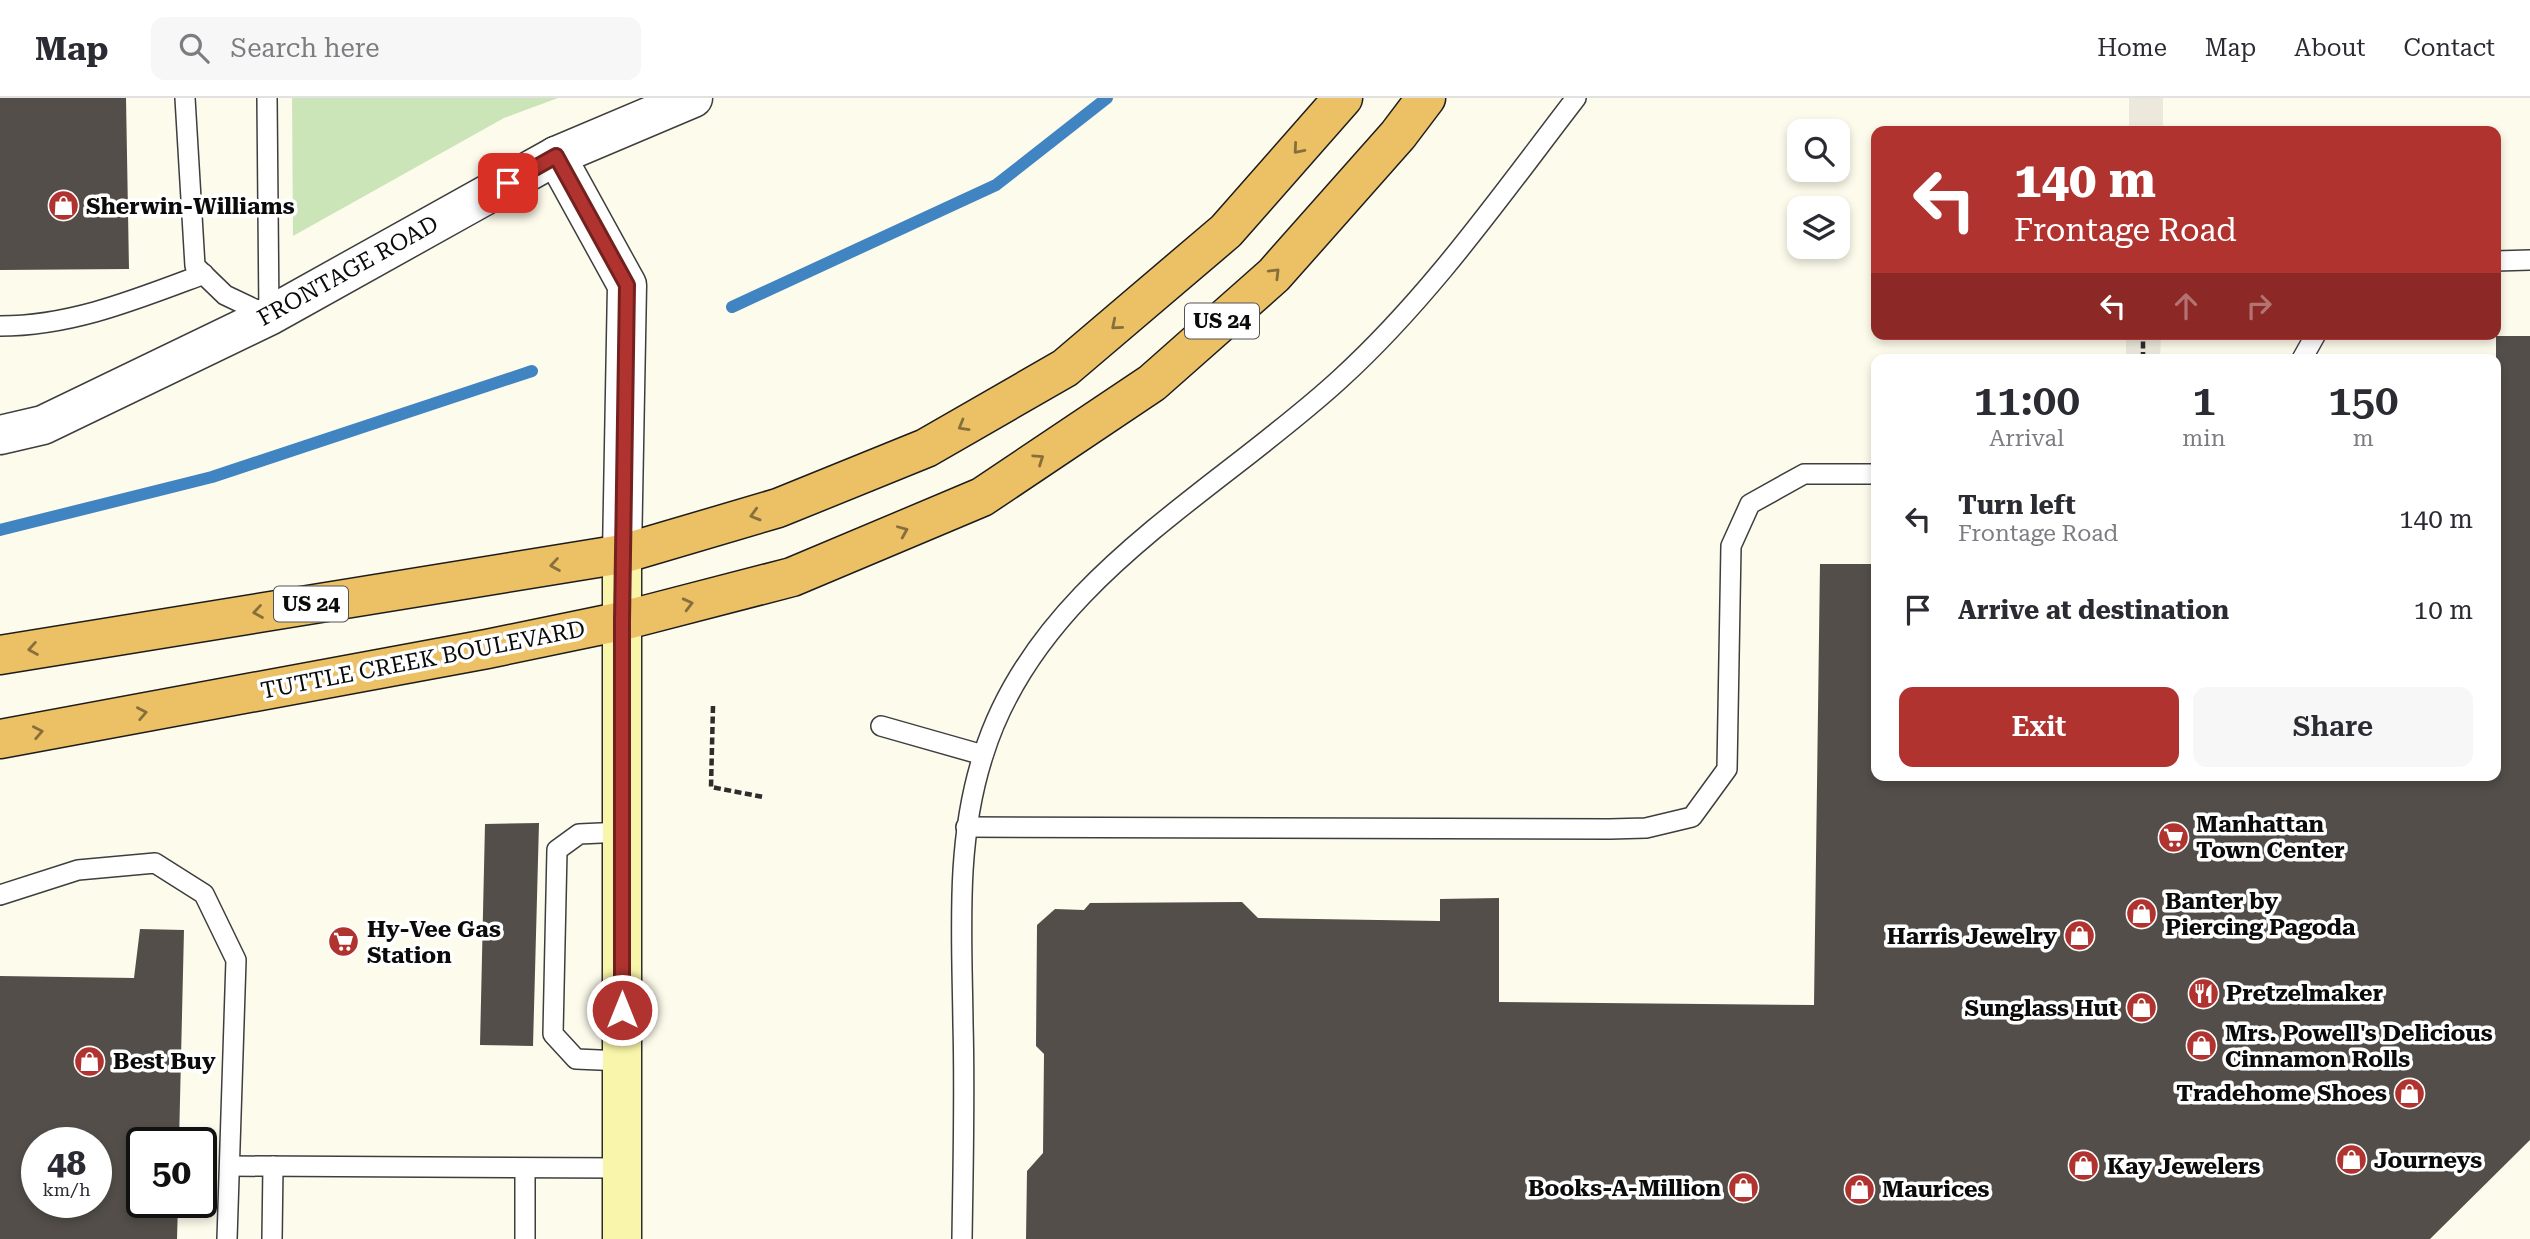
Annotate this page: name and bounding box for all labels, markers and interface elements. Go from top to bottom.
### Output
search box [151,17,641,80]
text: Map [35,29,109,68]
icon: search [175,29,213,67]
text: Search here [231,33,380,63]
text: Home [2097,34,2167,62]
text: Map [2205,34,2256,62]
text: About [2294,34,2365,62]
text: Contact [2403,34,2495,62]
map controls [1787,119,1850,259]
button: search [1787,119,1850,182]
one-way arrow [1294,141,1306,154]
text: 140 m [2014,152,2156,209]
pin [478,153,538,213]
icon: left [1899,154,1990,245]
icon: arrive [489,164,527,202]
shop icon: Sherwin-Williams [46,189,80,223]
place label: Sherwin-Williams [86,193,295,220]
button: layers [1787,196,1850,259]
street label: FRONTAGE ROAD [253,210,443,332]
text: Frontage Road [2014,211,2237,249]
one-way arrow [1266,268,1279,281]
icon: left [2094,287,2132,325]
icon: ahead [2167,287,2205,325]
icon: right [2240,287,2278,325]
road number: US 24 [1185,304,1259,339]
one-way arrow [1111,317,1124,329]
text: 11:00 [1973,376,2080,425]
text: 1 [2192,376,2216,425]
text: 150 [2328,376,2399,425]
one-way arrow [958,418,971,431]
text: Arrival [1989,425,2064,452]
text: min [2182,425,2226,452]
text: m [2353,425,2374,452]
one-way arrow [1031,455,1044,467]
text: Turn left [1958,490,2076,520]
icon: left [1899,500,1937,538]
text: 140 m [2399,504,2473,534]
one-way arrow [749,507,761,522]
text: Frontage Road [1958,520,2118,547]
one-way arrow [896,525,908,539]
one-way arrow [549,557,561,572]
road number: US 24 [274,587,348,622]
icon: arrive [1899,591,1937,629]
text: Arrive at destination [1958,595,2229,625]
text: 10 m [2414,595,2473,625]
one-way arrow [682,598,694,612]
one-way arrow [252,604,264,619]
street label: TUTTLE CREEK BOULEVARD [259,615,587,705]
one-way arrow [27,641,39,656]
button: Exit [1899,687,2179,767]
button: Share [2193,687,2473,767]
one-way arrow [136,706,148,721]
one-way arrow [32,725,44,740]
place label: Manhattan Town Center [2196,811,2345,864]
supermarket icon: Manhattan Town Center [2156,820,2190,854]
place label: Banter by Piercing Pagoda [2165,888,2356,941]
shop icon: Banter by Piercing Pagoda [2125,897,2159,931]
place label: Hy-Vee Gas Station [367,916,501,969]
shop icon: Harris Jewelry [2063,919,2097,953]
place label: Harris Jewelry [1887,923,2057,950]
supermarket icon: Hy-Vee Gas Station [327,925,361,959]
position arrow [585,973,659,1047]
restaurant icon: Pretzelmaker [2186,976,2220,1010]
place label: Pretzelmaker [2226,980,2383,1007]
shop icon: Sunglass Hut [2124,991,2158,1025]
place label: Sunglass Hut [1965,995,2118,1022]
place label: Mrs. Powell's Delicious Cinnamon Rolls [2225,1020,2493,1073]
shop icon: Mrs. Powell's Delicious Cinnamon Rolls [2185,1029,2219,1063]
shop icon: Best Buy [73,1044,107,1078]
place label: Best Buy [113,1048,216,1075]
shop icon: Tradehome Shoes [2393,1076,2427,1110]
place label: Tradehome Shoes [2176,1080,2387,1107]
speed limit sign: 50 [126,1127,217,1218]
text: 48 [47,1143,86,1184]
shop icon: Journeys [2334,1143,2368,1177]
place label: Journeys [2374,1147,2482,1174]
shop icon: Kay Jewelers [2067,1149,2101,1183]
place label: Kay Jewelers [2107,1153,2261,1180]
shop icon: Books-A-Million [1727,1171,1761,1205]
shop icon: Maurices [1842,1172,1876,1206]
place label: Books-A-Million [1528,1175,1722,1202]
place label: Maurices [1882,1176,1990,1203]
text: km/h [42,1179,91,1200]

